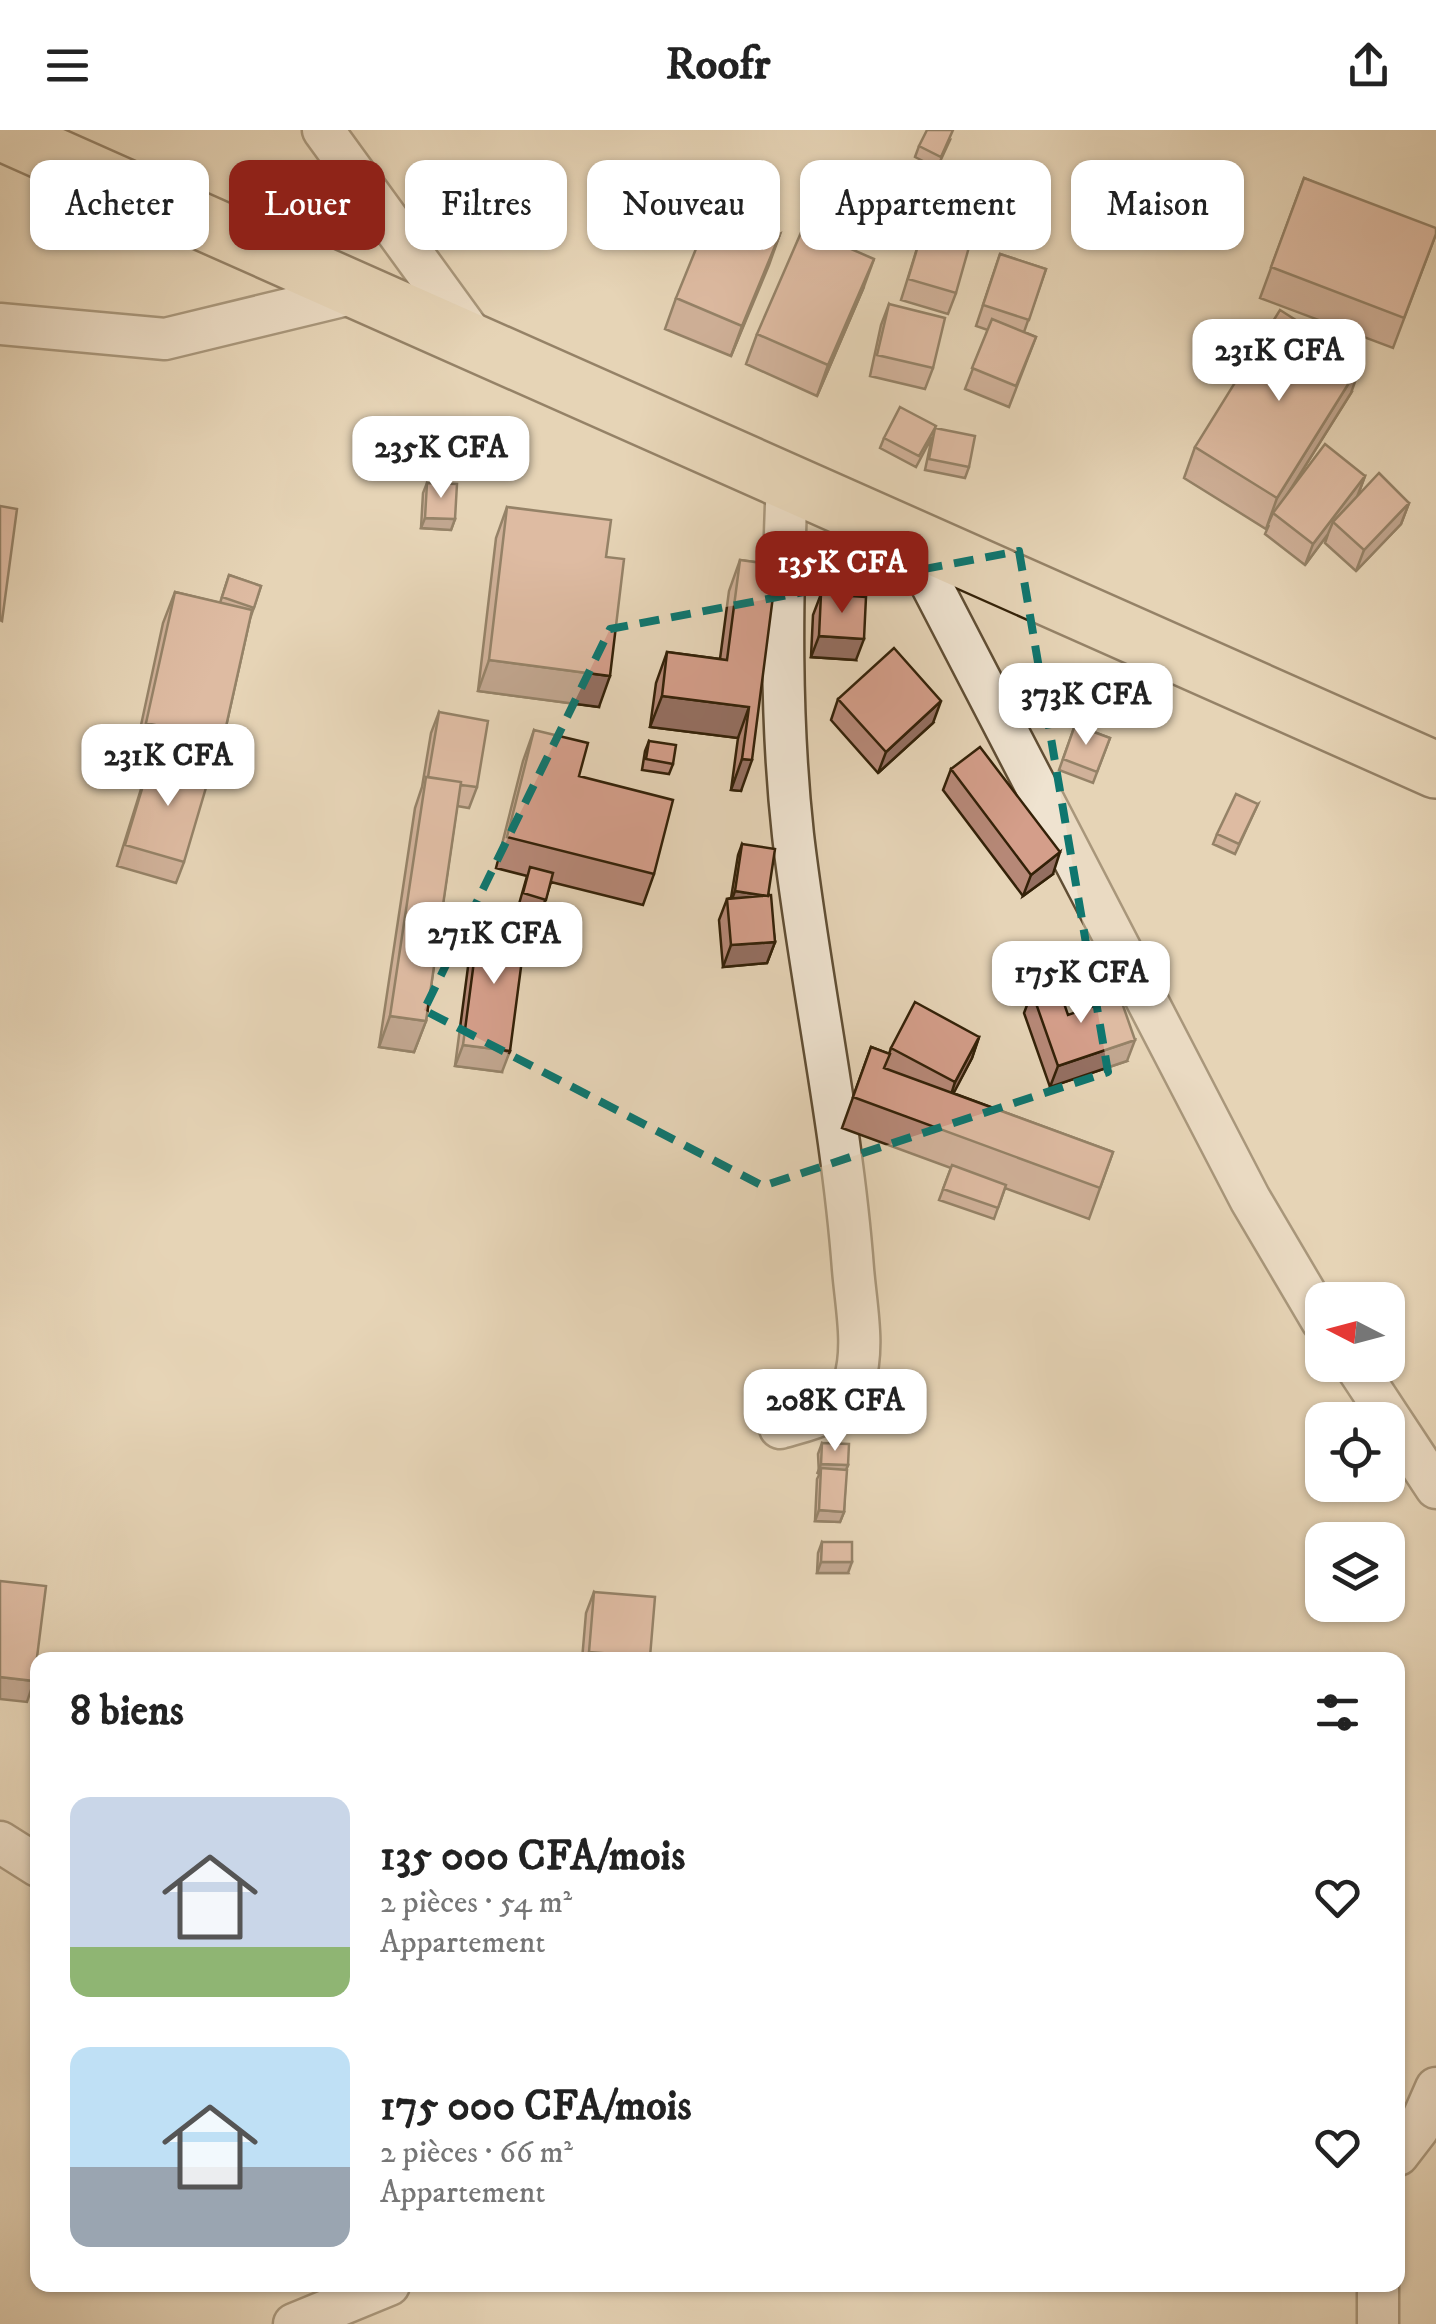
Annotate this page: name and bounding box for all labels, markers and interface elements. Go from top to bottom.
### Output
text: Roofr [666,37,770,93]
icon: menu [40,38,95,93]
icon: share [1341,38,1396,93]
chip: Acheter [30,160,209,250]
chip: Louer [229,160,385,250]
chip: Filtres [405,160,567,250]
chip: Nouveau [587,160,780,250]
chip: Appartement [800,160,1051,250]
chip: Maison [1071,160,1244,250]
pin: 231K CFA [1176,319,1382,404]
text: 231K CFA [1214,331,1344,371]
pin: 235K CFA [338,416,544,501]
text: 235K CFA [374,428,508,468]
pin: 135K CFA [739,531,945,616]
text: 135K CFA [777,543,907,583]
pin: 373K CFA [983,663,1189,748]
text: 373K CFA [1021,675,1151,715]
pin: 231K CFA [65,724,271,809]
text: 231K CFA [103,736,233,776]
pin: 271K CFA [391,902,597,987]
text: 271K CFA [427,914,561,954]
pin: 175K CFA [978,941,1184,1026]
text: 175K CFA [1014,953,1148,993]
north arrow [1305,1282,1405,1382]
map controls [1305,1282,1405,1622]
pin: 208K CFA [732,1369,938,1454]
text: 208K CFA [766,1381,904,1421]
button: locate [1305,1402,1405,1502]
button: layers [1305,1522,1405,1622]
icon: filters [1310,1685,1365,1740]
text: 8 biens [70,1686,184,1738]
text: 135 000 CFA/mois [380,1831,685,1883]
icon: home [150,1837,270,1957]
icon: heart [1310,1870,1365,1925]
text: 2 pièces · 54 m² [380,1883,572,1923]
text: Appartement [380,1923,545,1963]
text: 175 000 CFA/mois [380,2081,691,2133]
icon: home [150,2087,270,2207]
icon: heart [1310,2120,1365,2175]
text: 2 pièces · 66 m² [380,2133,573,2173]
text: Appartement [380,2173,545,2213]

